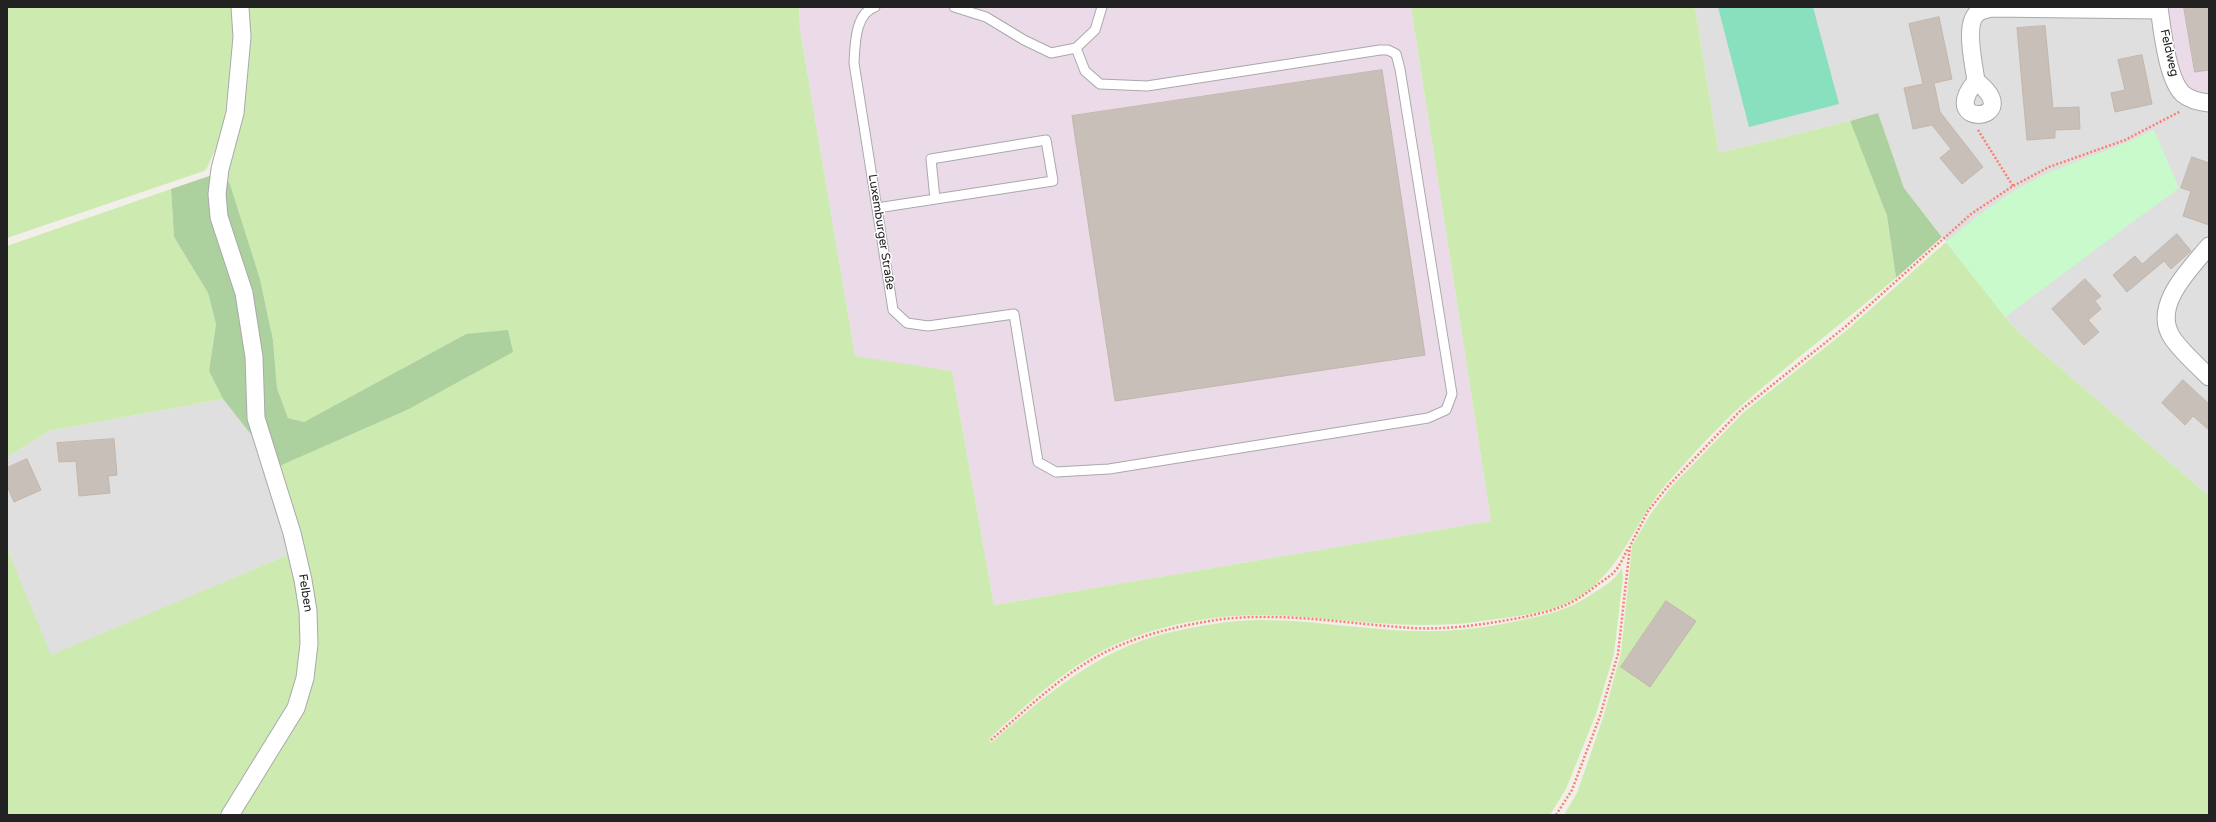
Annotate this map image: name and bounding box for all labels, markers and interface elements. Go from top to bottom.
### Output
street label: Feldweg [2157,28,2181,78]
street label: Luxemburger Straße [865,173,897,291]
street label: Felben [295,573,315,613]

